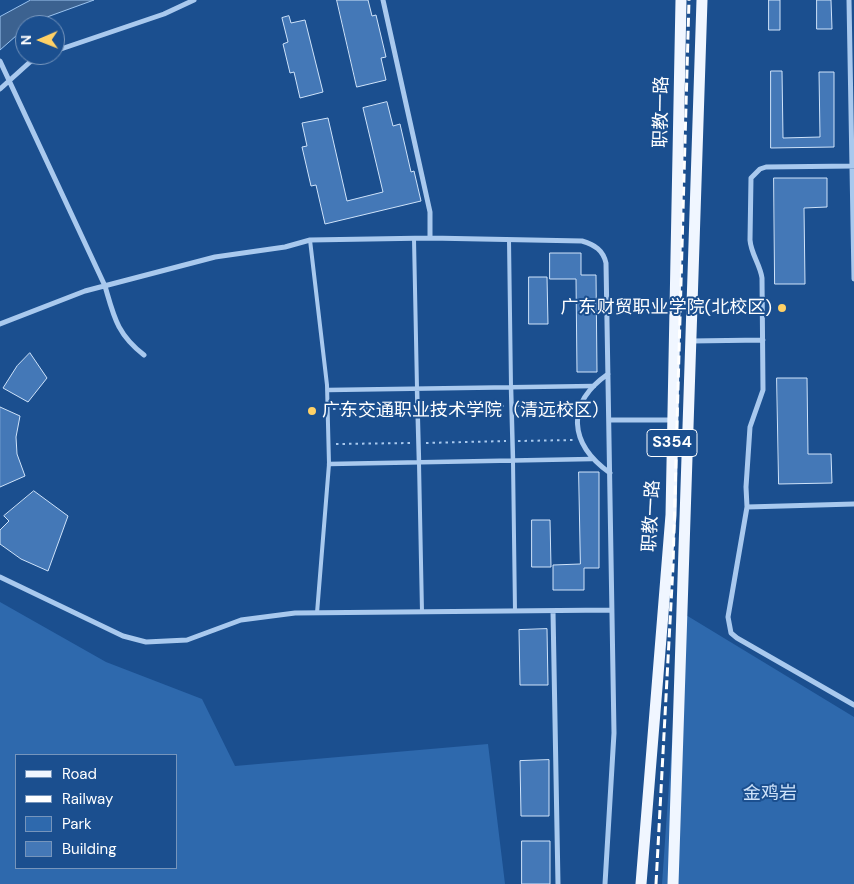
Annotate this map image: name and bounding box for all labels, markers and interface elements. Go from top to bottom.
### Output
north arrow [15,15,65,65]
text: N [17,35,35,46]
street label: 职教一路 [651,76,673,148]
place label: 广东财贸职业学院(北校区) [561,297,772,319]
marker: 广东财贸职业学院(北校区) [776,302,788,314]
place label: 广东交通职业技术学院（清远校区） [322,400,610,422]
marker: 广东交通职业技术学院（清远校区） [306,405,318,417]
road number: S354 [647,429,697,456]
street label: 职教一路 [639,479,665,553]
legend [15,754,178,869]
text: Road [62,764,97,784]
park label: 金鸡岩 [743,783,797,805]
text: Railway [62,789,113,809]
text: Park [62,814,92,834]
text: Building [62,839,117,859]

